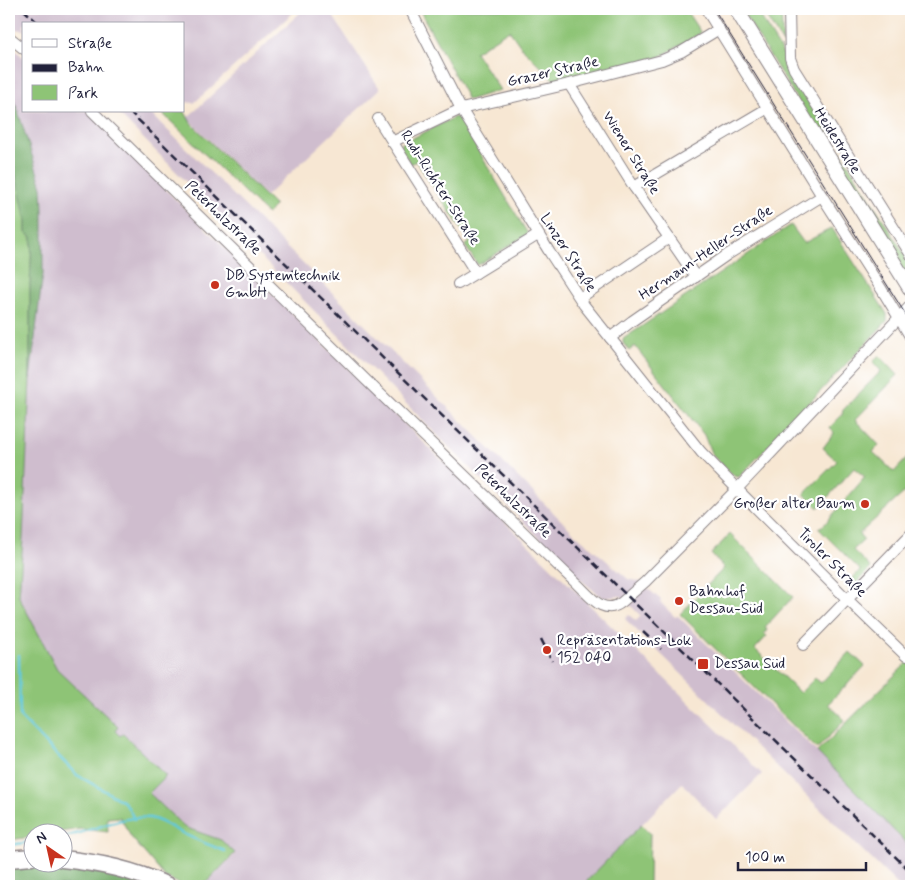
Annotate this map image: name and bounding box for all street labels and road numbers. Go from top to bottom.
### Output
street label: Grazer Straße [505,52,601,92]
street label: Heidestraße [809,104,865,178]
street label: Wiener Straße [597,108,665,198]
street label: Rudi-Richter-Straße [395,127,485,249]
street label: Peterholzstraße [180,176,266,260]
street label: Hermann-Heller-Straße [635,201,777,305]
street label: Linzer Straße [535,210,601,296]
street label: Peterholzstraße [470,459,556,543]
street label: Tiroler Straße [793,524,871,602]

